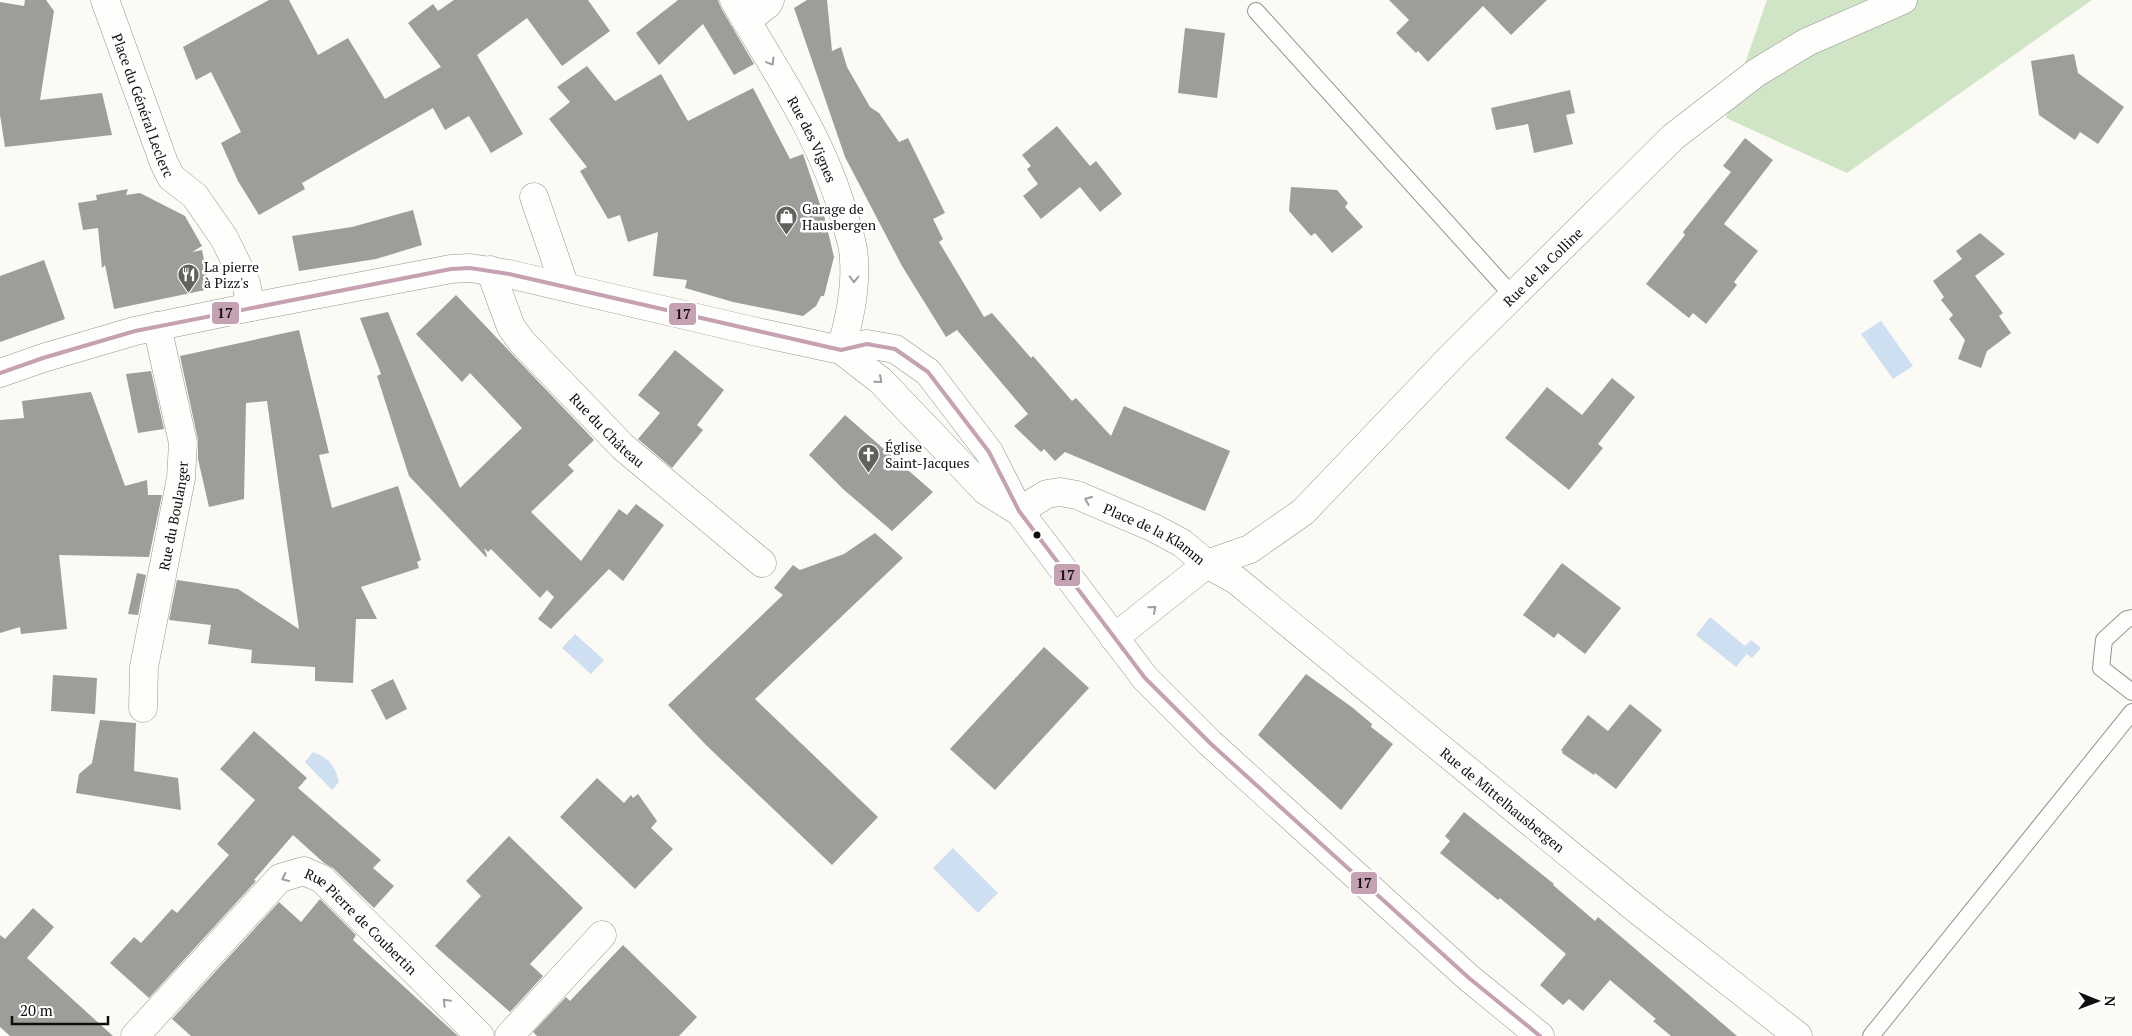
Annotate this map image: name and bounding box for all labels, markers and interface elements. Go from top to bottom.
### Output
street label: Place du Général Leclerc [108,31,179,180]
one-way arrow [764,57,774,66]
street label: Rue des Vignes [784,92,842,185]
place label: Garage de Hausbergen [802,199,877,234]
shop icon: Garage de Hausbergen [774,204,798,235]
street label: Rue de la Colline [1498,223,1586,310]
place label: La pierre à Pizz's [204,257,259,292]
restaurant icon: La pierre à Pizz's [176,262,200,293]
one-way arrow [849,275,860,283]
line badge: 17 [211,301,240,325]
line badge: 17 [668,302,697,326]
text: 17 [217,303,233,322]
text: 17 [675,304,691,323]
one-way arrow [874,374,883,383]
street label: Rue du Château [566,388,649,471]
place label: Église Saint-Jacques [885,437,970,472]
church icon: Église Saint-Jacques [857,442,881,473]
street label: Rue du Boulanger [154,460,191,572]
one-way arrow [1084,495,1093,506]
street label: Place de la Klamm [1101,498,1210,568]
unlabelled marker [1032,530,1042,540]
line badge: 17 [1053,563,1081,587]
text: 17 [1059,565,1075,584]
one-way arrow [1147,606,1156,614]
street label: Rue de Mittelhausbergen [1437,743,1570,857]
street label: Rue Pierre de Coubertin [302,863,422,979]
line badge: 17 [1350,871,1378,895]
one-way arrow [281,872,290,882]
text: 17 [1356,873,1372,892]
north arrow [2072,976,2122,1026]
scale bar [12,994,109,1026]
text: N [2101,996,2120,1007]
one-way arrow [443,998,452,1007]
text: 20 m [20,1000,53,1020]

